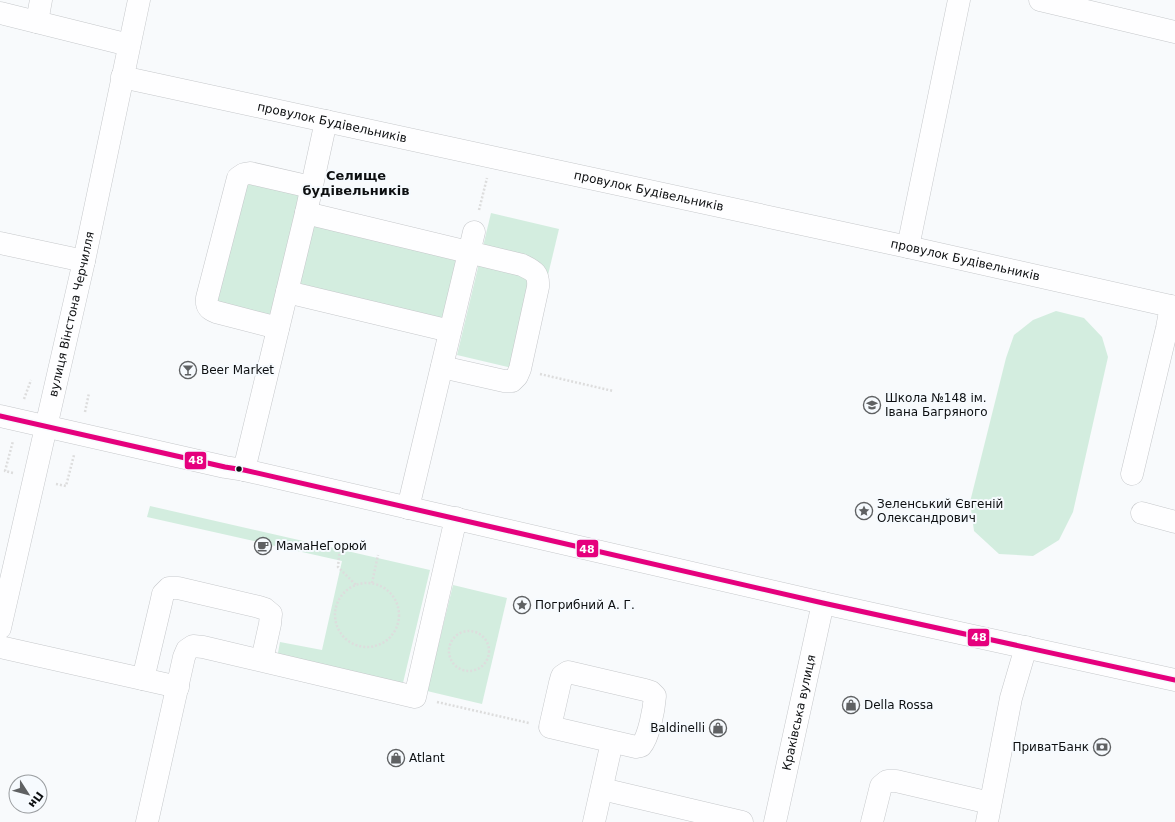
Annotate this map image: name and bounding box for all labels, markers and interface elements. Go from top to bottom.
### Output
street label: провулок Будівельників [256,99,408,145]
district label: Селище будівельників [303,168,409,198]
street label: провулок Будівельників [573,168,725,214]
street label: вулиця Вінстона Черчилля [46,230,97,398]
street label: провулок Будівельників [889,236,1041,283]
bar icon: Beer Market [178,360,198,380]
place label: Beer Market [201,363,274,377]
place label: Школа №148 ім. Івана Багряного [885,391,988,419]
school or university icon: Школа №148 ім. Івана Багряного [862,395,882,415]
line badge: 48 [184,451,207,470]
text: 48 [188,454,204,467]
unlabelled marker [234,464,244,474]
place label: Зеленський Євгеній Олександрович [877,497,1003,525]
place icon: Зеленський Євгеній Олександрович [854,501,874,521]
cafe icon: МамаНеГорюй [253,536,273,556]
place label: МамаНеГорюй [276,539,367,553]
line badge: 48 [576,539,599,558]
text: 48 [579,543,595,556]
place icon: Погрибний А. Г. [512,595,532,615]
place label: Погрибний А. Г. [535,598,635,612]
line badge: 48 [967,628,990,647]
text: 48 [971,631,987,644]
street label: Краківська вулиця [779,653,818,772]
shop icon: Della Rossa [841,695,861,715]
place label: Della Rossa [864,698,933,712]
shop icon: Baldinelli [708,718,728,738]
place label: Baldinelli [650,721,705,735]
bank icon: ПриватБанк [1092,737,1112,757]
place label: ПриватБанк [1012,740,1089,754]
shop icon: Atlant [386,748,406,768]
place label: Atlant [409,751,445,765]
north arrow [8,774,48,814]
text: Пн [25,789,46,810]

